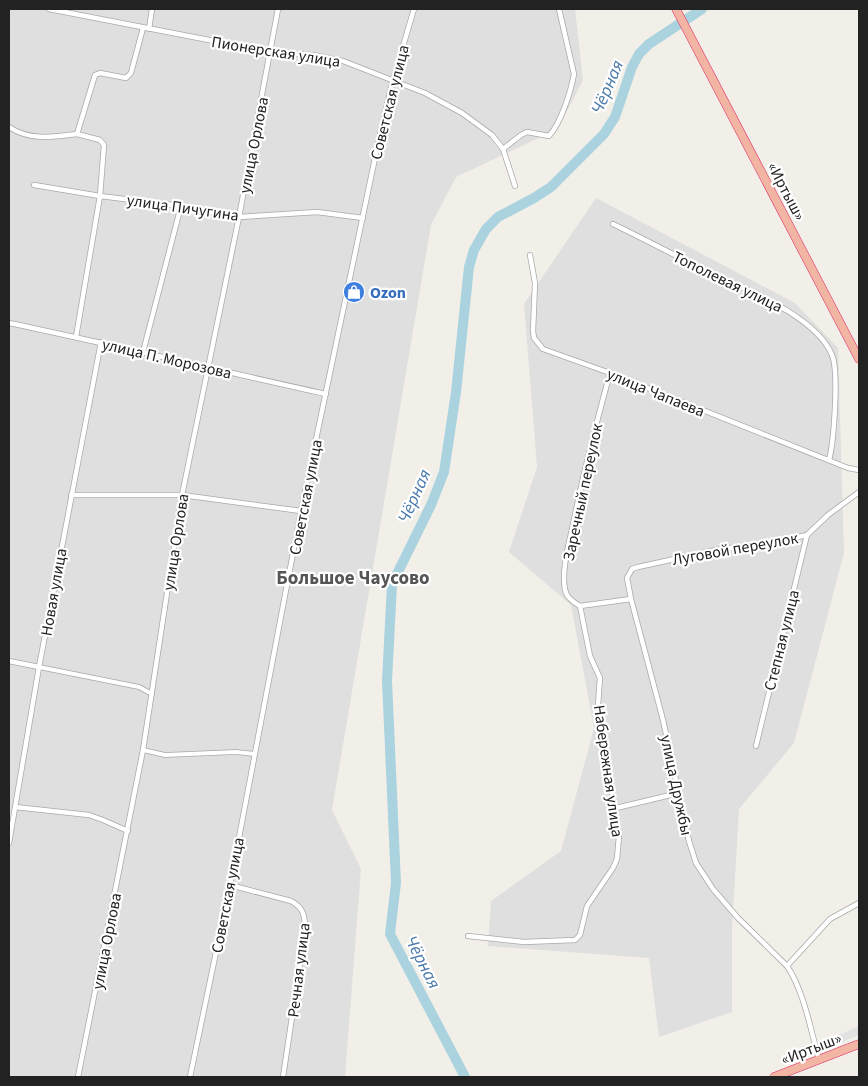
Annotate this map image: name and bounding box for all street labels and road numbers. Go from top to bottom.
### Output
street label: Пионерская улица [210,31,342,73]
street label: Советская улица [365,43,415,162]
street label: улица Орлова [234,95,274,195]
street label: «Иртыш» [762,158,811,225]
street label: улица Пичугина [125,189,240,227]
street label: Тополевая улица [669,246,786,318]
street label: улица П. Морозова [100,333,234,385]
street label: улица Чапаева [603,363,708,423]
street label: Заречный переулок [558,421,608,563]
street label: Советская улица [284,437,328,557]
street label: улица Орлова [157,492,195,592]
street label: Луговой переулок [671,527,800,571]
street label: Новая улица [35,547,73,638]
street label: Степная улица [759,588,805,693]
street label: Набережная улица [588,704,628,839]
street label: улица Дружбы [655,733,697,837]
street label: Советская улица [206,835,250,955]
street label: улица Орлова [87,891,127,991]
street label: Речная улица [282,922,316,1019]
street label: «Иртыш» [778,1027,845,1070]

